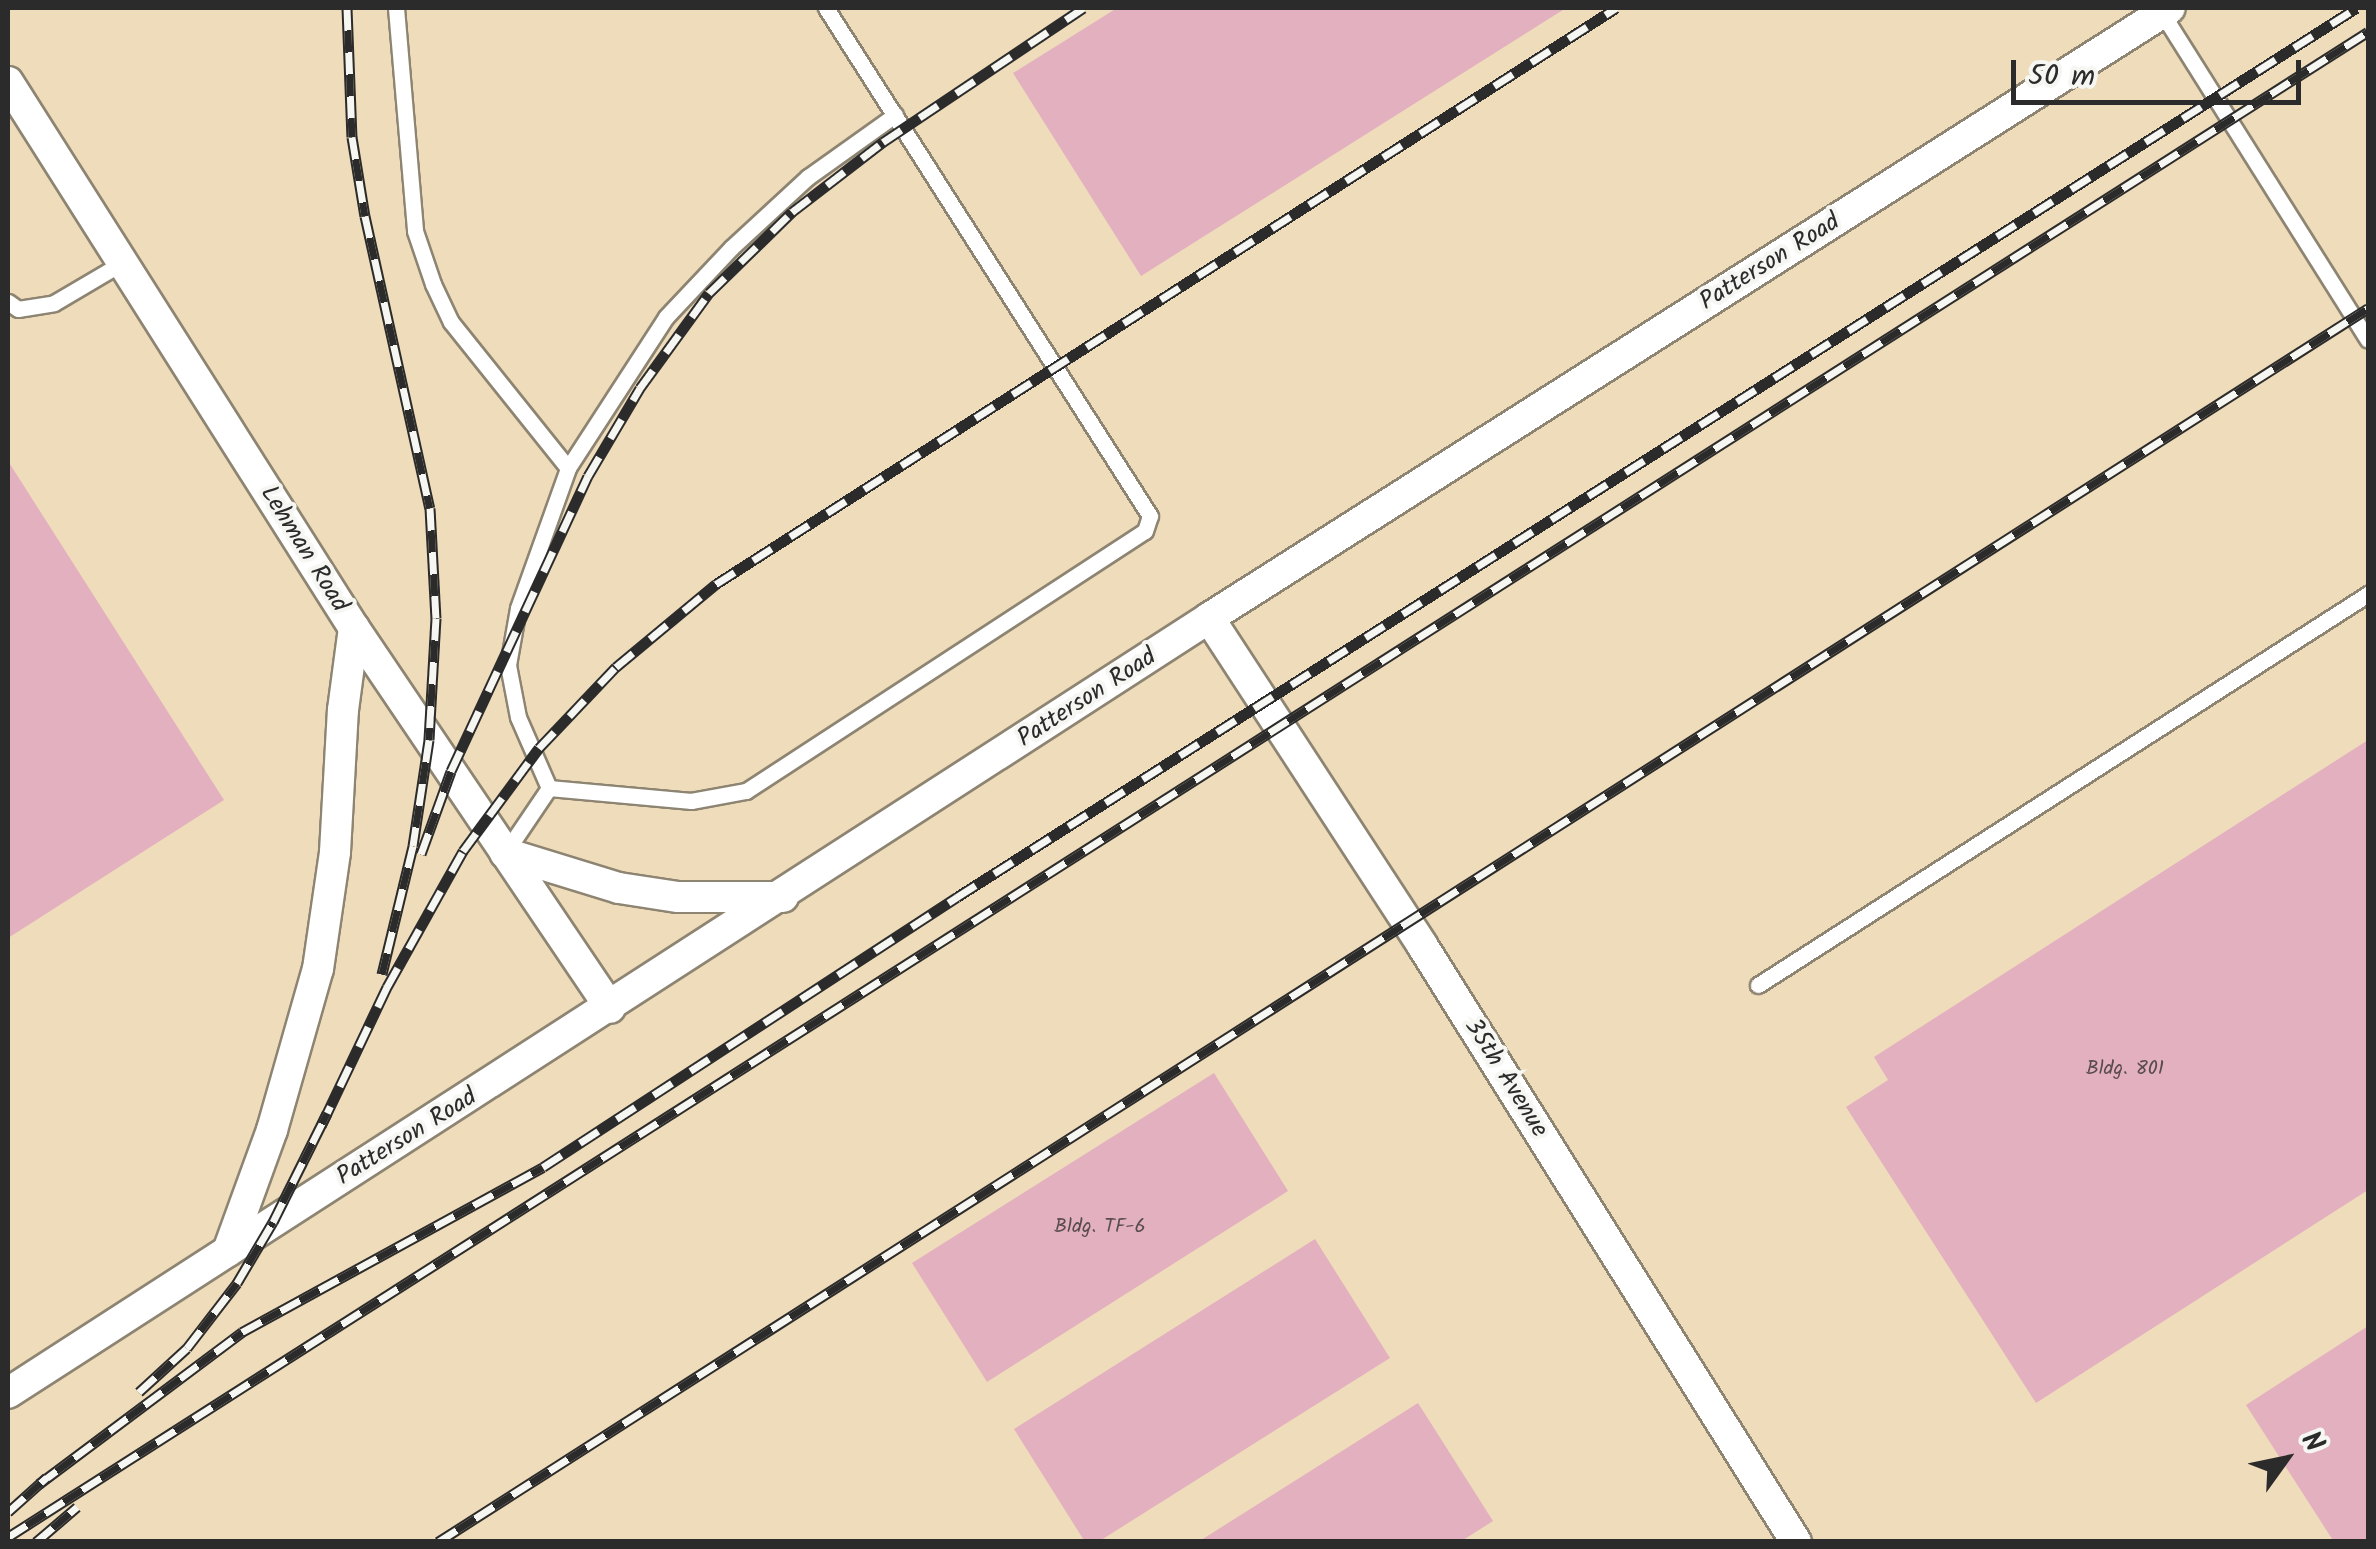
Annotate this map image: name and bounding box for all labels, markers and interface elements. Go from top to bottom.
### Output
scale bar [2016,40,2306,102]
text: 50 m [2028,53,2095,101]
street label: Patterson Road [1694,207,1846,317]
street label: Lehman Road [253,480,355,618]
street label: Patterson Road [1012,642,1162,754]
street label: 35th Avenue [1458,1013,1554,1143]
house number: Bldg. 801 [2086,1057,2164,1081]
street label: Patterson Road [331,1082,483,1192]
house number: Bldg. TF-6 [1054,1215,1146,1239]
north arrow [2236,1409,2336,1509]
text: N [2288,1423,2335,1462]

